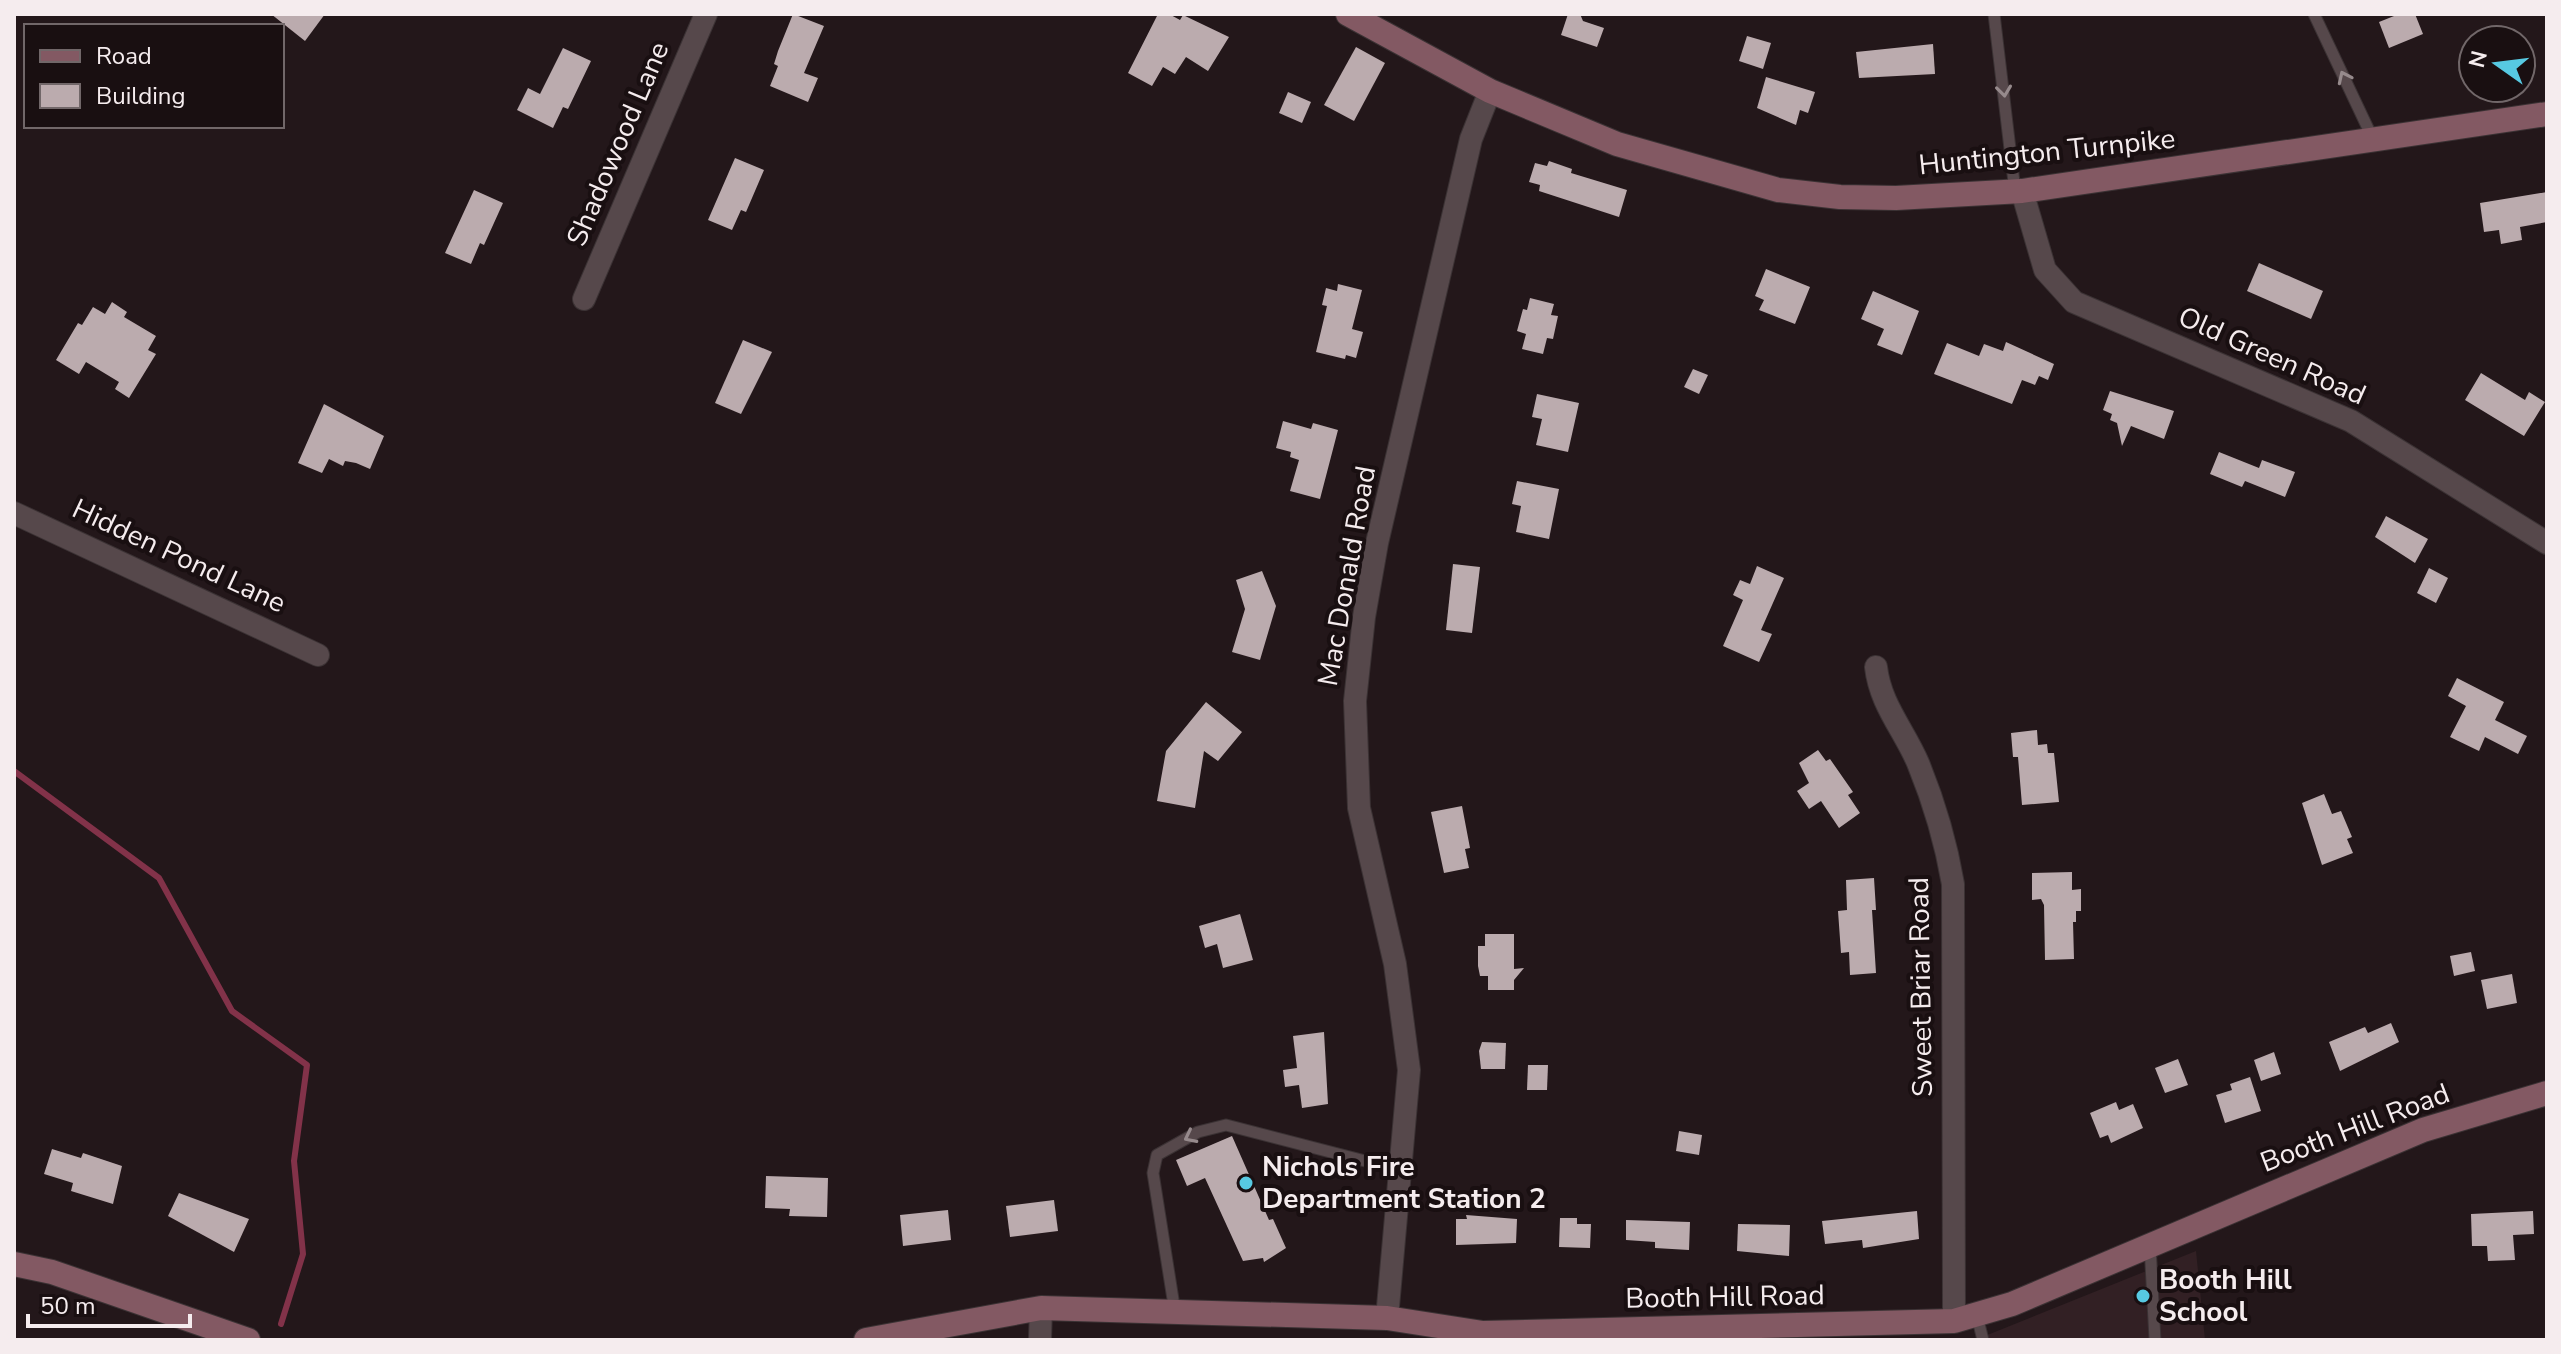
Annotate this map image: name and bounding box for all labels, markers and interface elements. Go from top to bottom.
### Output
legend [24,24,284,128]
north arrow [2457,24,2537,104]
street label: Shadowood Lane [558,36,678,252]
text: Road [96,40,152,72]
text: N [2462,48,2495,71]
one-way arrow [2338,71,2354,85]
text: Building [96,80,186,112]
one-way arrow [1995,84,2012,98]
street label: Huntington Turnpike [1917,120,2177,184]
street label: Old Green Road [2172,298,2372,414]
street label: Mac Donald Road [1309,463,1385,689]
street label: Hidden Pond Lane [66,490,292,622]
street label: Sweet Briar Road [1900,877,1942,1097]
street label: Booth Hill Road [2255,1075,2455,1181]
one-way arrow [1184,1128,1199,1143]
place label: Nichols Fire Department Station 2 [1262,1148,1546,1218]
marker: Nichols Fire Department Station 2 [1237,1174,1255,1192]
place label: Booth Hill School [2159,1261,2292,1331]
street label: Booth Hill Road [1625,1276,1825,1318]
scale bar [28,1278,190,1328]
marker: Booth Hill School [2134,1287,2152,1305]
text: 50 m [40,1290,96,1322]

